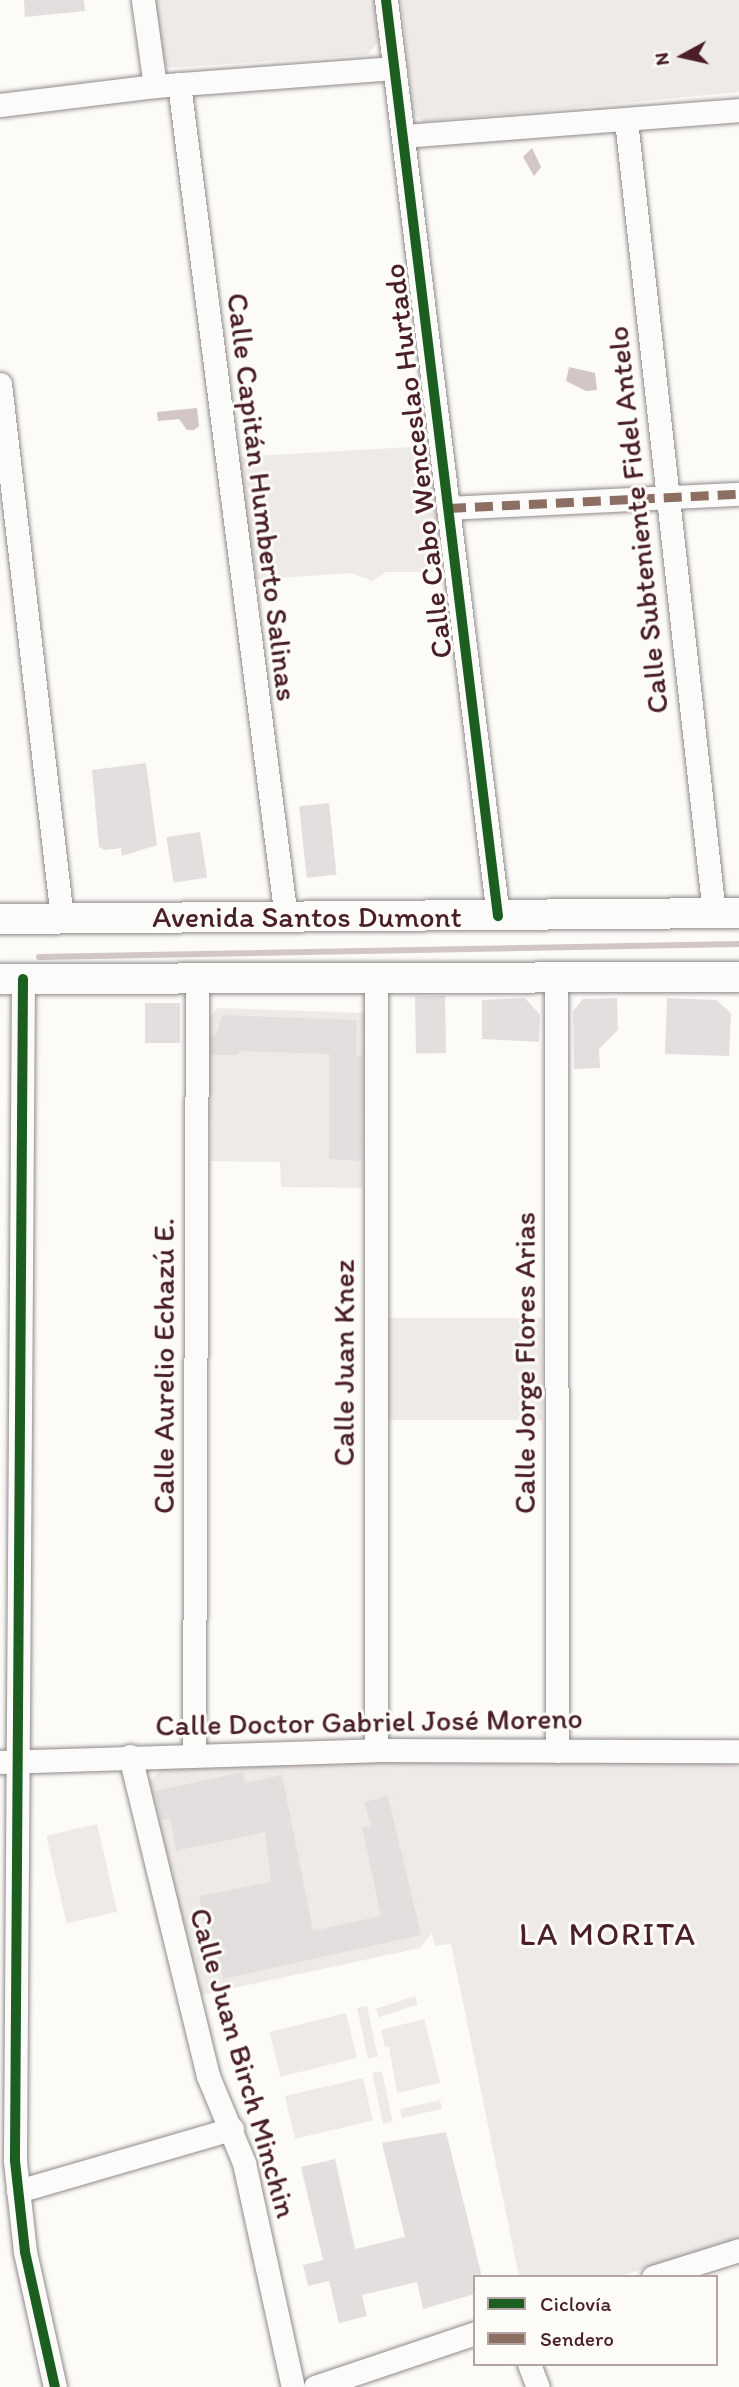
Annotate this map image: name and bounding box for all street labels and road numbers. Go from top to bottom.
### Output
street label: Calle Cabo Wenceslao Hurtado [376,262,460,660]
street label: Calle Capitán Humberto Salinas [219,290,305,704]
street label: Calle Subteniente Fidel Antelo [600,324,676,716]
street label: Avenida Santos Dumont [152,899,462,935]
street label: Calle Jorge Flores Arias [507,1212,543,1514]
street label: Calle Aurelio Echazú E. [146,1218,182,1514]
street label: Calle Juan Knez [326,1260,362,1466]
street label: Calle Doctor Gabriel José Moreno [155,1700,583,1744]
street label: Calle Juan Birch Minchin [182,1904,304,2222]

